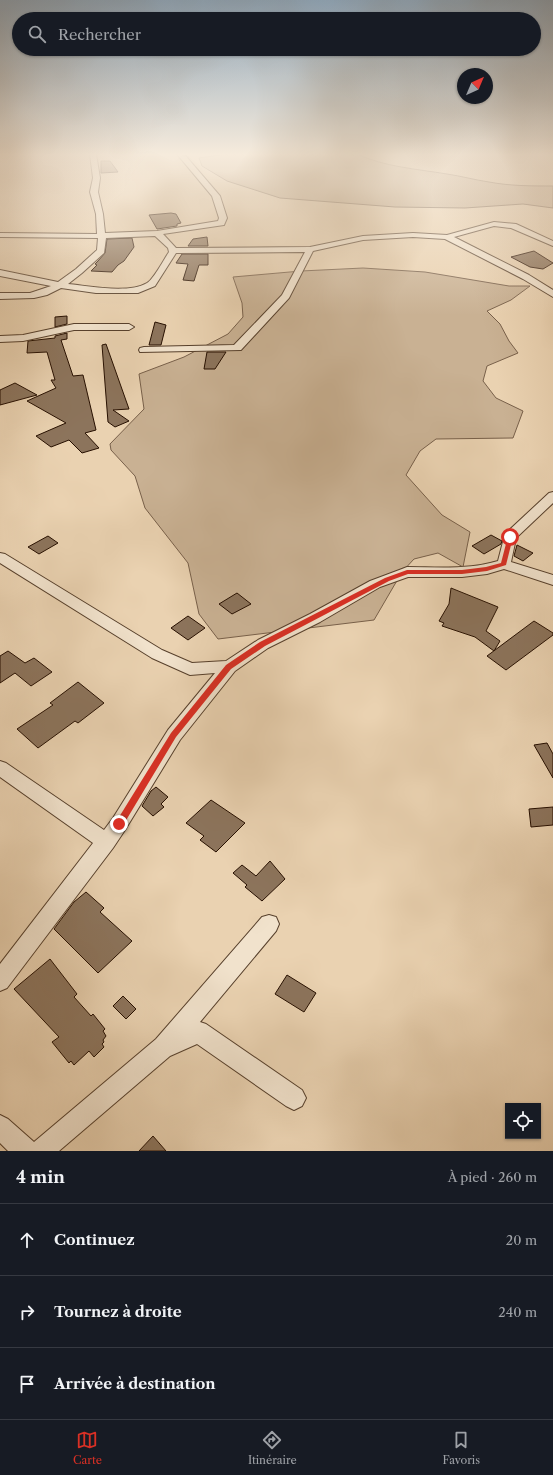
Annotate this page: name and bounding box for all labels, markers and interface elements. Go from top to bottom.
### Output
search box [12,12,541,56]
icon: search [26,23,48,45]
text: Rechercher [58,25,141,44]
north arrow [457,68,493,104]
route start [501,528,519,546]
route end [110,815,128,833]
map controls [505,1103,541,1139]
button: locate [505,1103,541,1139]
text: 4 min [16,1167,65,1187]
text: À pied · 260 m [448,1169,537,1185]
icon: ahead [16,1229,38,1251]
text: Continuez [54,1230,135,1249]
text: 20 m [506,1232,537,1248]
icon: right [16,1301,38,1323]
text: Tournez à droite [54,1302,182,1321]
text: 240 m [498,1304,537,1320]
icon: arrive [16,1373,38,1395]
text: Arrivée à destination [54,1374,216,1393]
tab: Carte [73,1429,102,1467]
tab: Itinéraire [248,1429,297,1467]
tab: Favoris [443,1429,480,1467]

